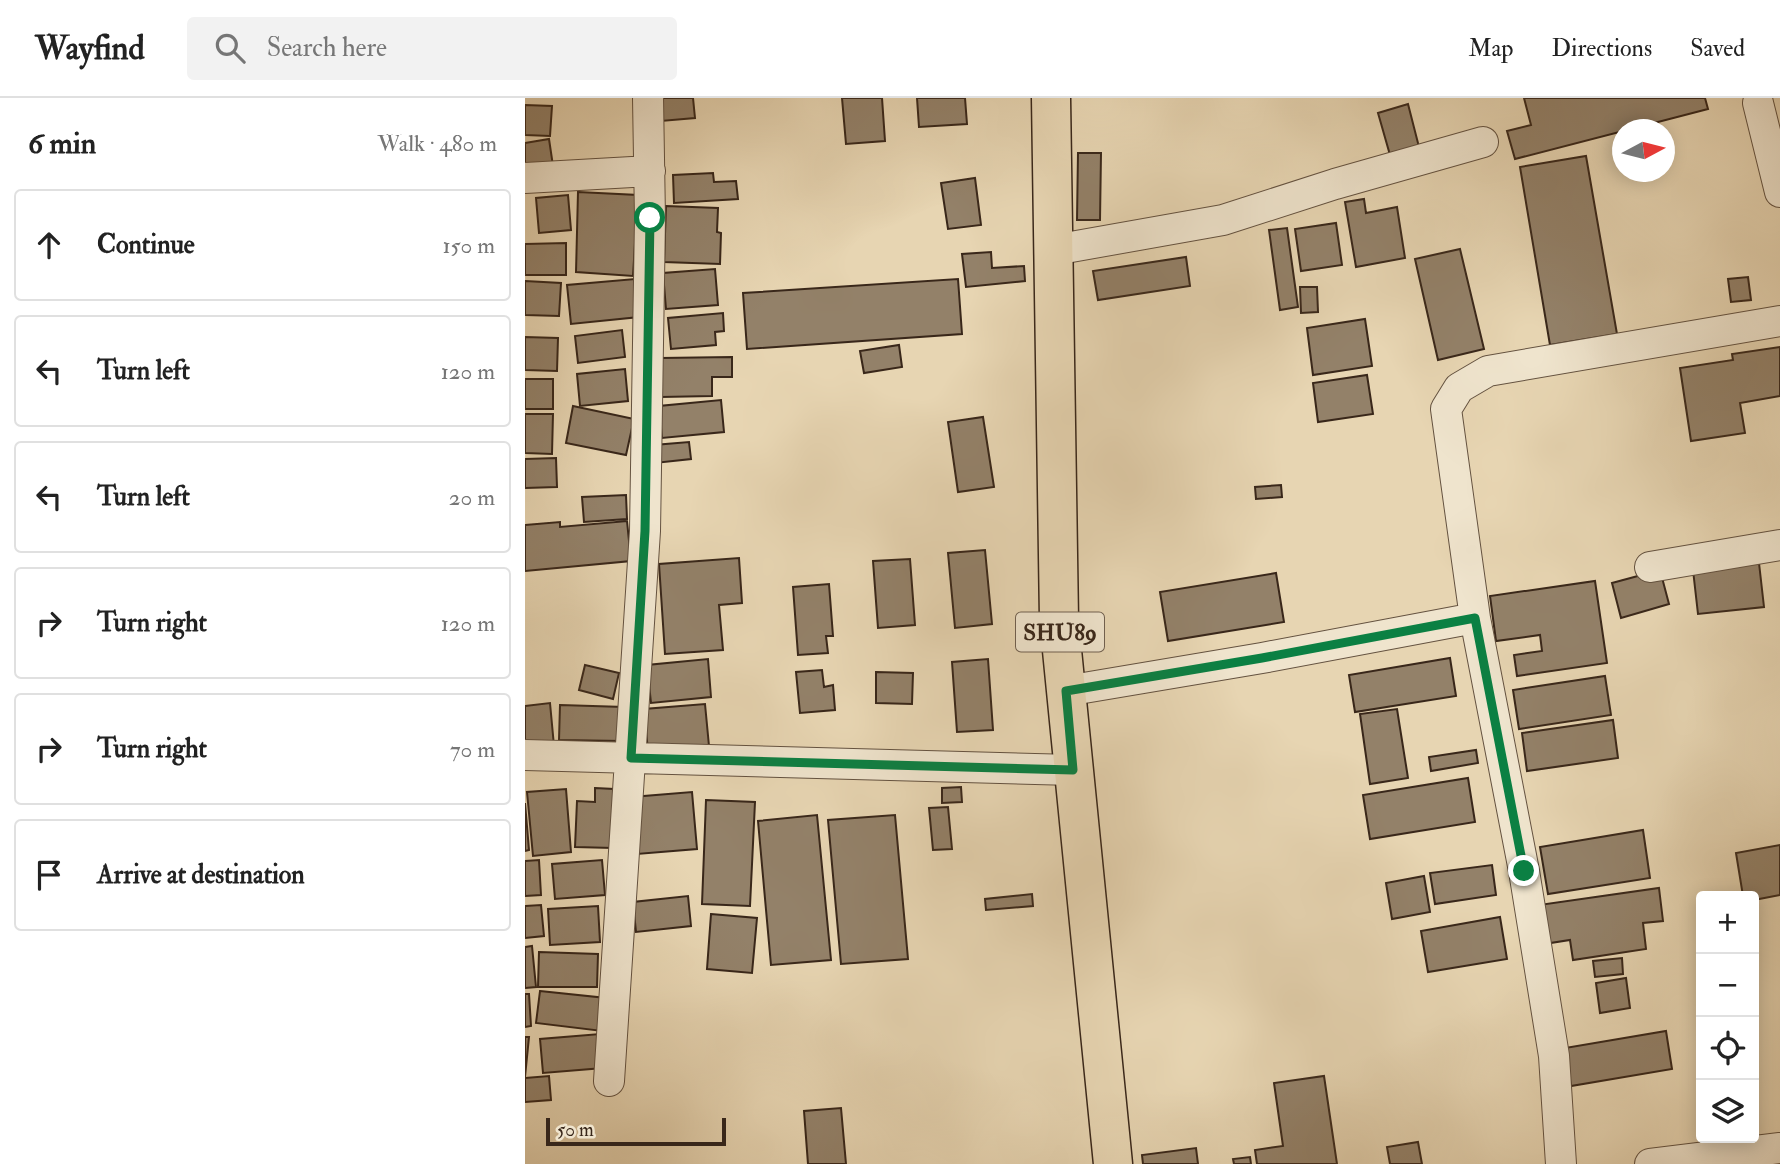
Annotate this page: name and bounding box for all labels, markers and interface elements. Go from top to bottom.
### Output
search box [187,17,677,80]
text: Wayfind [35,28,145,69]
icon: search [211,29,249,67]
text: Search here [267,32,387,64]
text: Map [1468,33,1513,64]
text: Directions [1551,33,1652,64]
text: Saved [1690,33,1745,64]
north arrow [1612,119,1675,182]
text: 6 min [28,125,96,162]
text: Walk · 480 m [377,129,497,158]
route start [634,202,665,233]
icon: ahead [30,226,68,264]
text: Continue [97,229,195,261]
text: 150 m [442,231,495,260]
icon: left [30,352,68,390]
text: Turn left [97,355,190,387]
text: 120 m [441,357,495,386]
icon: left [30,478,68,516]
text: Turn left [97,481,190,513]
text: 20 m [449,483,495,512]
icon: right [30,604,68,642]
text: Turn right [97,607,207,639]
text: 120 m [441,609,495,638]
road number: SHU89 [1016,612,1104,652]
icon: right [30,730,68,768]
text: Turn right [97,733,207,765]
text: 70 m [450,735,495,764]
route end [1508,855,1539,886]
icon: arrive [30,856,68,894]
text: Arrive at destination [97,859,305,891]
map controls [1696,891,1759,1143]
button: + [1696,891,1759,954]
button: − [1696,954,1759,1017]
button: locate [1696,1017,1759,1080]
button: layers [1696,1080,1759,1143]
scale bar [546,1115,726,1147]
text: 50 m [557,1118,594,1142]

